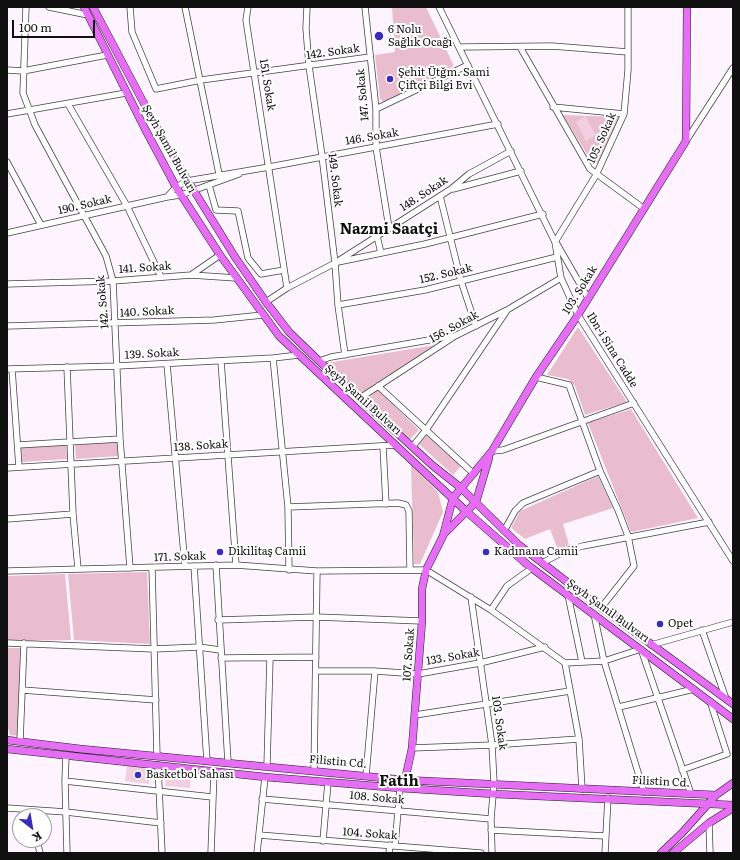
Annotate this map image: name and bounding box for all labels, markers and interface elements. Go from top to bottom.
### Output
scale bar [14,12,97,38]
text: 100 m [19,18,52,36]
place label: 6 Nolu Sağlık Ocağı [388,23,452,49]
marker: 6 Nolu Sağlık Ocağı [373,30,385,42]
street label: 142. Sokak [305,42,361,62]
street label: 151. Sokak [256,58,278,112]
place label: Şehit Ütğm. Sami Çiftçi Bilgi Evi [398,66,490,92]
street label: 147. Sokak [354,68,372,122]
marker: Şehit Ütğm. Sami Çiftçi Bilgi Evi [385,74,395,84]
street label: Şeyh Şamil Bulvarı [139,103,199,195]
street label: 105. Sokak [585,110,619,166]
street label: 146. Sokak [344,126,400,148]
street label: 149. Sokak [325,152,345,208]
street label: 148. Sokak [398,174,450,214]
street label: 190. Sokak [57,192,113,218]
district label: Nazmi Saatçi [340,221,438,239]
street label: 141. Sokak [118,260,172,276]
street label: 152. Sokak [418,262,474,286]
street label: 103. Sokak [560,263,600,317]
street label: 142. Sokak [94,275,112,329]
street label: 140. Sokak [119,304,175,320]
street label: 156. Sokak [427,308,481,346]
street label: Ibn-i Sina Cadde [584,310,640,390]
street label: 139. Sokak [125,346,179,362]
street label: Şeyh Şamil Bulvarı [322,362,404,438]
street label: 138. Sokak [173,438,229,454]
place label: Dikilitaş Camii [228,545,306,559]
place label: Kadınana Camii [494,545,578,559]
marker: Dikilitaş Camii [215,547,225,557]
marker: Kadınana Camii [481,547,491,557]
street label: 171. Sokak [154,549,206,565]
street label: Şeyh Şamil Bulvarı [564,577,652,645]
place label: Opet [668,617,693,631]
marker: Opet [655,619,665,629]
street label: 107. Sokak [401,628,417,682]
street label: 133. Sokak [425,646,481,668]
street label: 103. Sokak [489,695,509,751]
street label: Filistin Cd. [308,753,368,771]
place label: Basketbol Sahası [146,768,234,782]
marker: Basketbol Sahası [133,770,143,780]
district label: Fatih [379,773,419,791]
street label: Filistin Cd. [632,774,690,790]
street label: 108. Sokak [349,789,405,807]
north arrow [12,808,52,848]
street label: 104. Sokak [342,825,398,843]
text: K [30,828,45,847]

